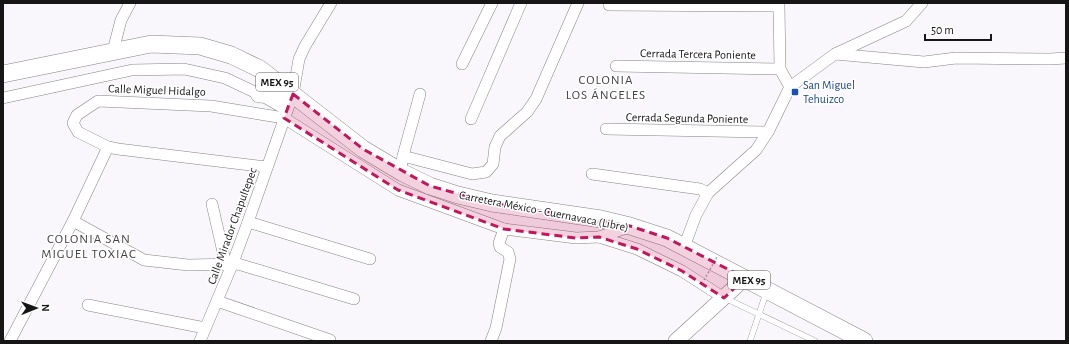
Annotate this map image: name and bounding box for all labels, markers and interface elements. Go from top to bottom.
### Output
scale bar [925,16,991,42]
text: 50 m [931,24,954,36]
street label: Cerrada Tercera Poniente [640,47,756,61]
road number: MEX 95 [256,73,298,91]
district label: COLONIA LOS ÁNGELES [566,74,646,102]
place label: San Miguel Tehuizco [803,79,855,105]
street label: Calle Miguel Hidalgo [108,82,206,98]
marker: San Miguel Tehuizco [790,87,800,97]
street label: Cerrada Segunda Poniente [626,111,748,125]
street label: Calle Mirador Chapultepec [205,166,259,286]
street label: Carretera México - Cuernavaca (Libre) [458,189,630,233]
district label: COLONIA SAN MIGUEL TOXIAC [41,233,137,261]
road number: MEX 95 [728,271,770,289]
north arrow [16,288,56,328]
text: N [40,304,51,312]

